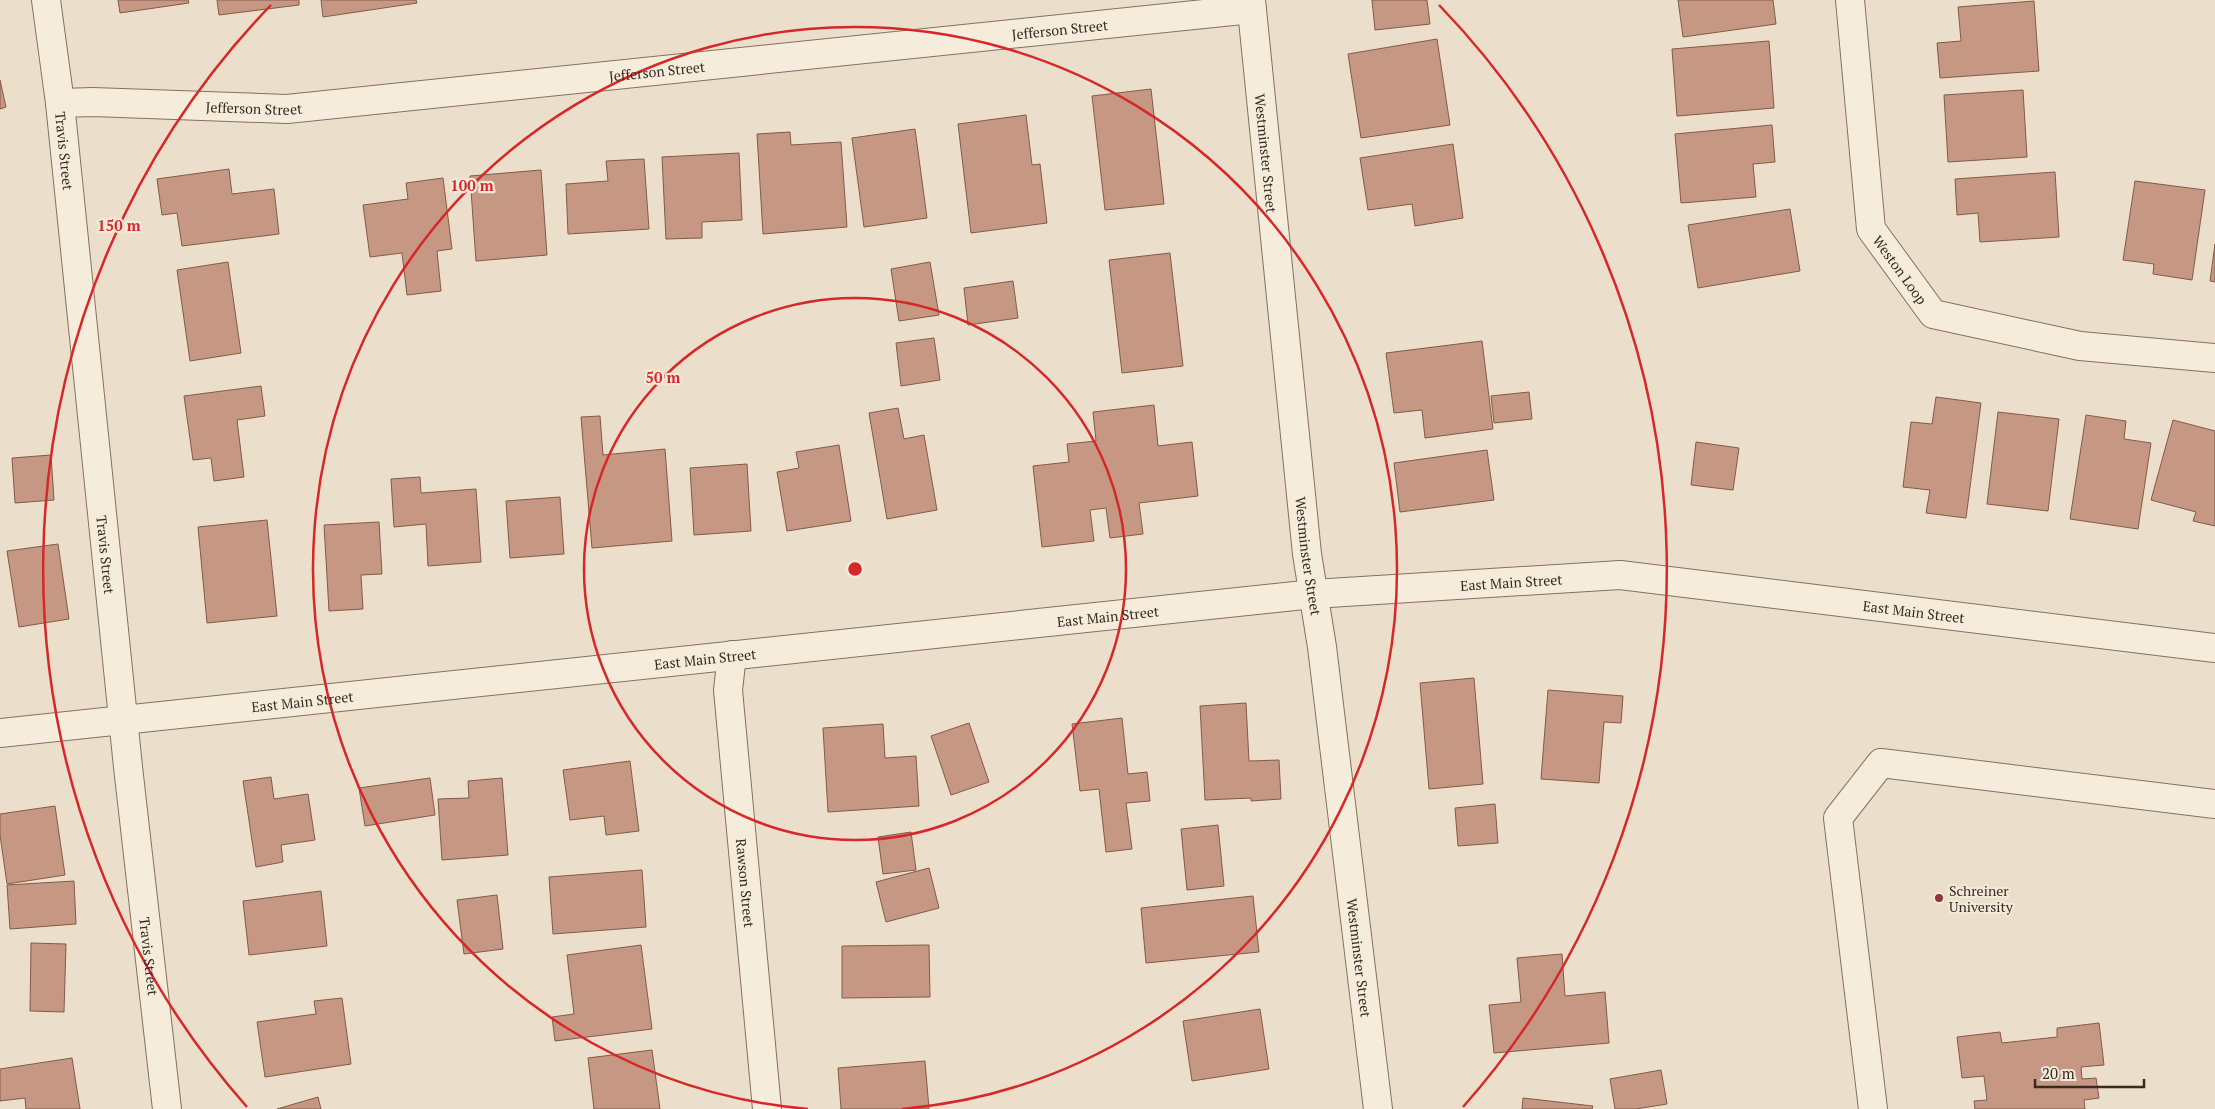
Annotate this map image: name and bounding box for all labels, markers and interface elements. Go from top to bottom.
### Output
street label: Jefferson Street [1011,14,1110,43]
street label: Jefferson Street [608,56,707,85]
street label: Westminster Street [1251,93,1282,214]
street label: Jefferson Street [205,97,304,119]
street label: Travis Street [51,111,78,192]
text: 100 m [450,175,494,195]
text: 150 m [97,215,141,235]
street label: Weston Loop [1869,231,1932,308]
text: 50 m [646,367,681,387]
street label: Westminster Street [1292,496,1326,618]
street label: Travis Street [93,514,120,596]
centre of rings [846,560,864,578]
street label: East Main Street [1460,569,1564,594]
street label: East Main Street [1862,595,1967,627]
street label: East Main Street [1056,601,1161,631]
street label: East Main Street [653,643,758,673]
street label: East Main Street [250,686,355,716]
street label: Rawson Street [732,838,760,929]
place label: Schreiner University [1949,881,2014,916]
marker: Schreiner University [1933,892,1945,904]
street label: Westminster Street [1343,897,1376,1019]
street label: Travis Street [136,916,164,997]
scale bar [2035,1056,2144,1088]
text: 20 m [2042,1063,2075,1083]

